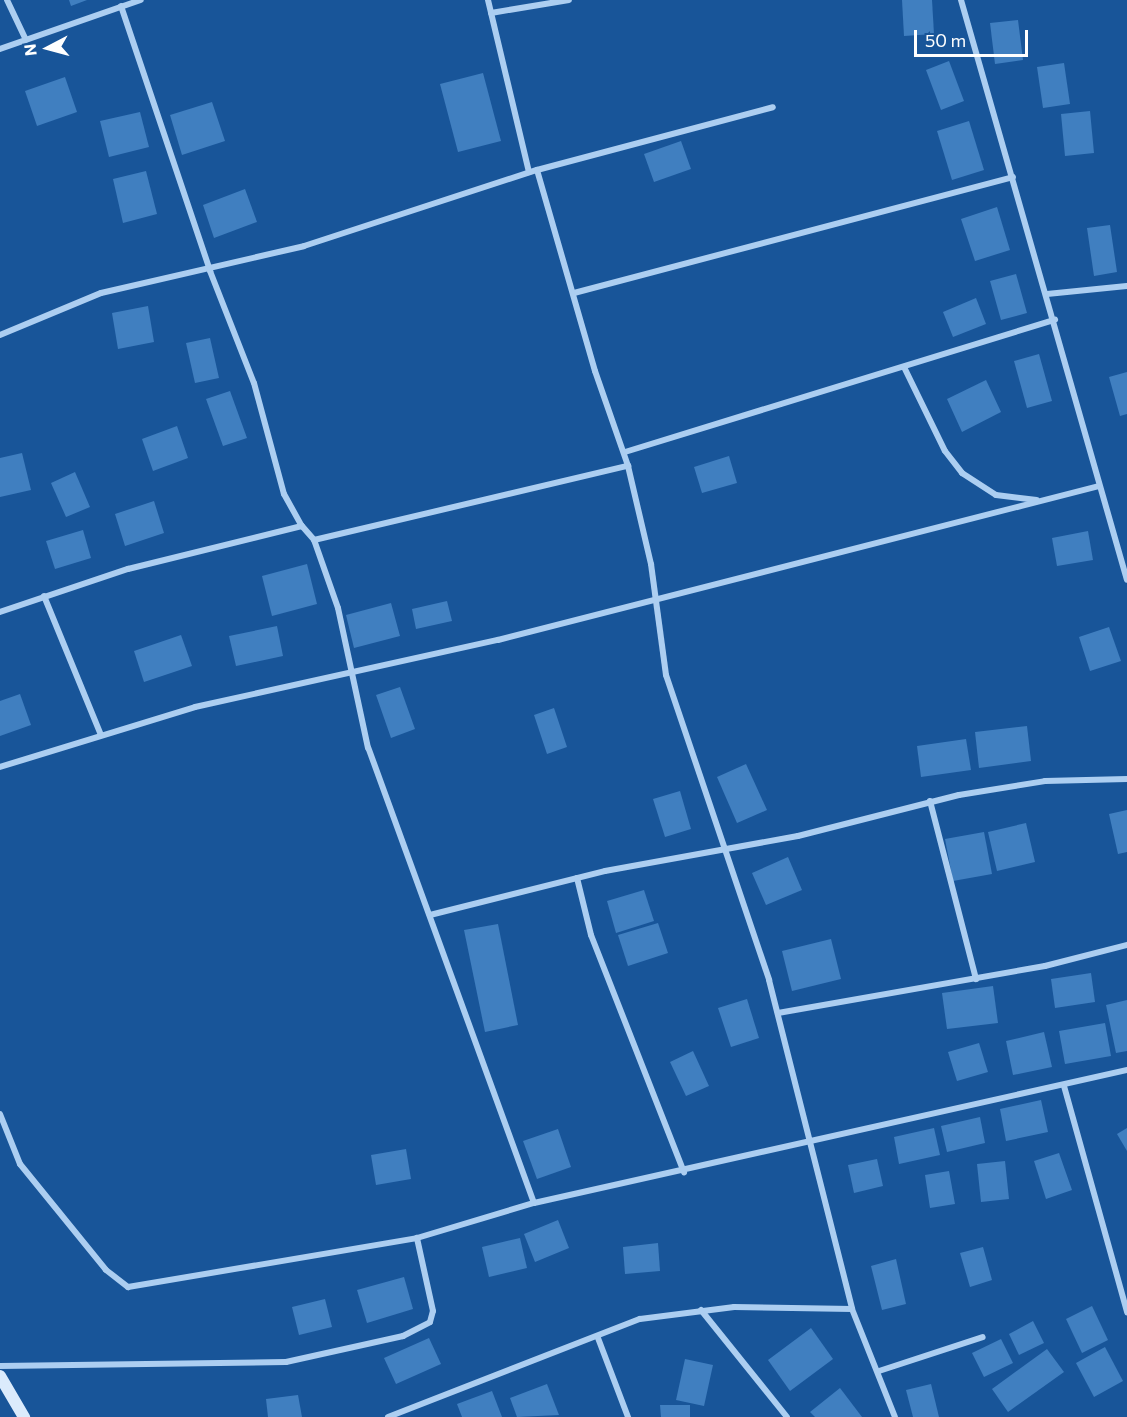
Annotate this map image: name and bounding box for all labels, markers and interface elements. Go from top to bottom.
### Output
north arrow [18,18,78,78]
scale bar [917,18,1031,56]
text: 50 m [925,29,966,51]
text: N [20,43,40,57]

